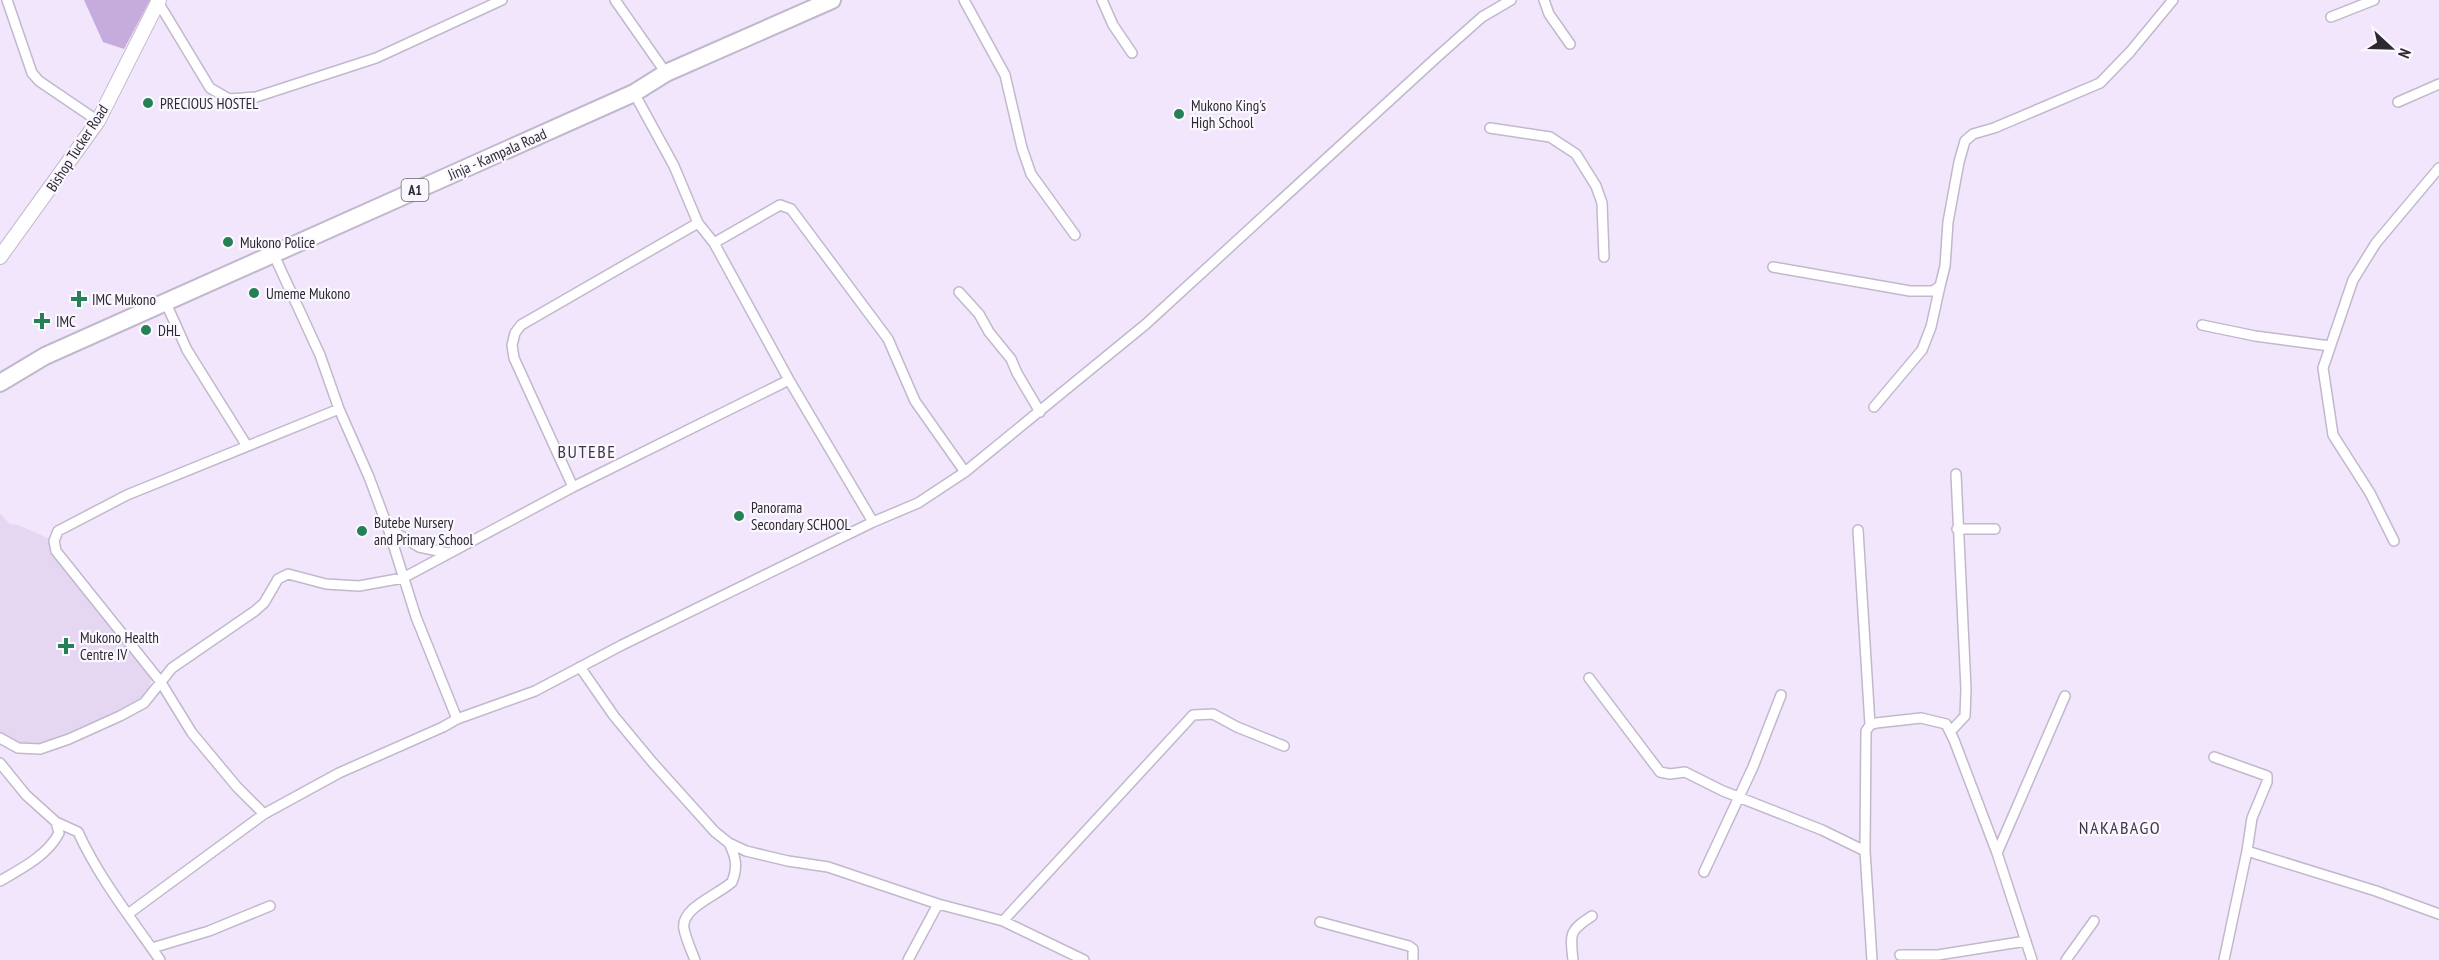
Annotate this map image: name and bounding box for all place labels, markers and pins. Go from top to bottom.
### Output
place label: PRECIOUS HOSTEL [160,94,259,113]
marker: PRECIOUS HOSTEL [141,96,155,110]
place label: Mukono King's High School [1191,96,1266,132]
marker: Mukono King's High School [1172,107,1186,121]
place label: Mukono Police [240,233,315,252]
marker: Mukono Police [221,235,235,249]
place label: Umeme Mukono [266,284,350,303]
marker: Umeme Mukono [247,286,261,300]
marker: IMC Mukono [70,290,88,308]
place label: IMC Mukono [92,290,156,309]
marker: IMC [33,312,51,330]
place label: IMC [56,312,76,331]
place label: DHL [158,321,181,340]
marker: DHL [139,323,153,337]
place label: Panorama Secondary SCHOOL [751,498,851,534]
marker: Panorama Secondary SCHOOL [732,509,746,523]
place label: Butebe Nursery and Primary School [374,513,474,549]
marker: Butebe Nursery and Primary School [355,524,369,538]
place label: Mukono Health Centre IV [80,628,159,664]
marker: Mukono Health Centre IV [57,637,75,655]

